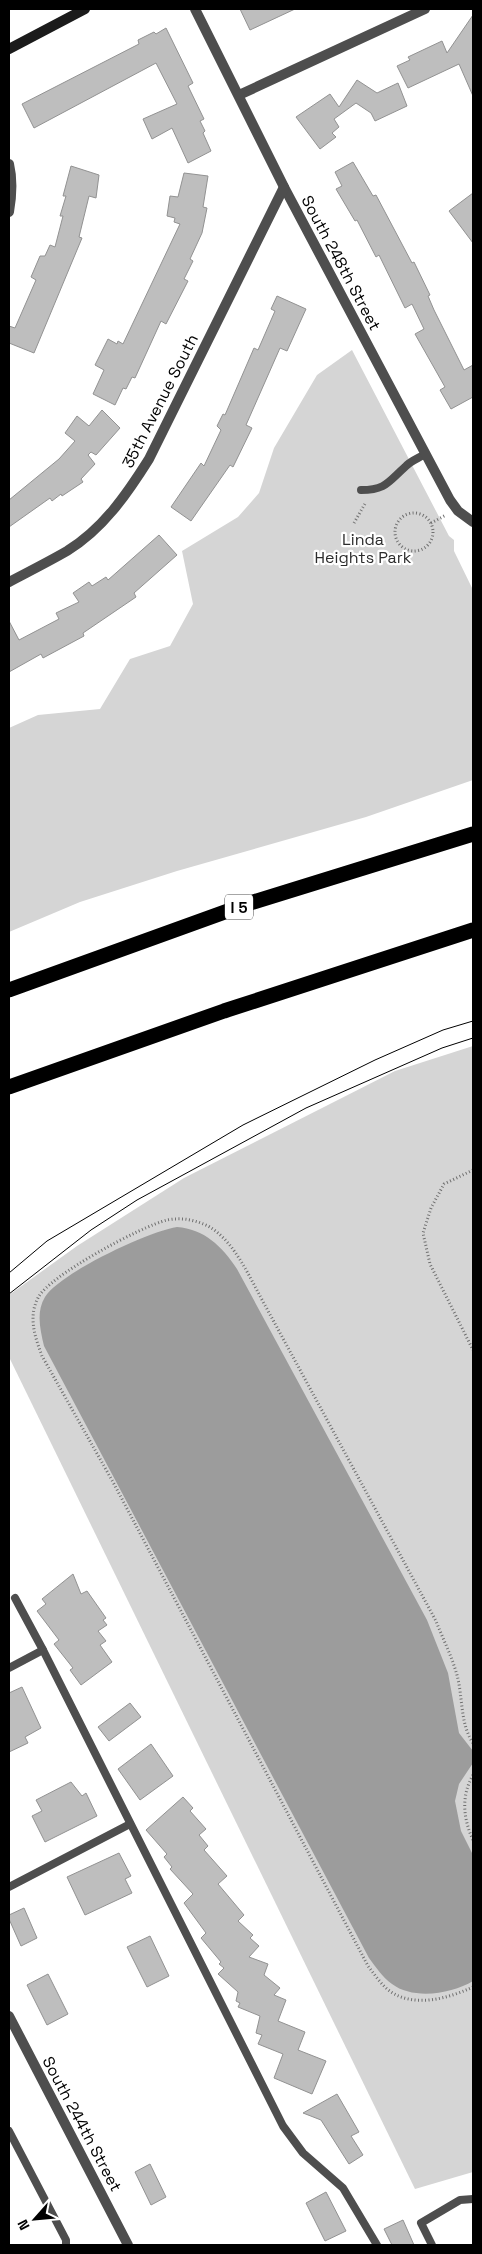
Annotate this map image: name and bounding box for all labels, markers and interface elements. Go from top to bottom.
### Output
street label: South 248th Street [296,192,386,334]
street label: 35th Avenue South [117,330,203,472]
park label: Linda Heights Park [315,529,412,568]
road number: I 5 [225,894,253,920]
street label: South 244th Street [37,2053,127,2195]
north arrow [10,2194,60,2244]
text: N [13,2217,34,2233]

